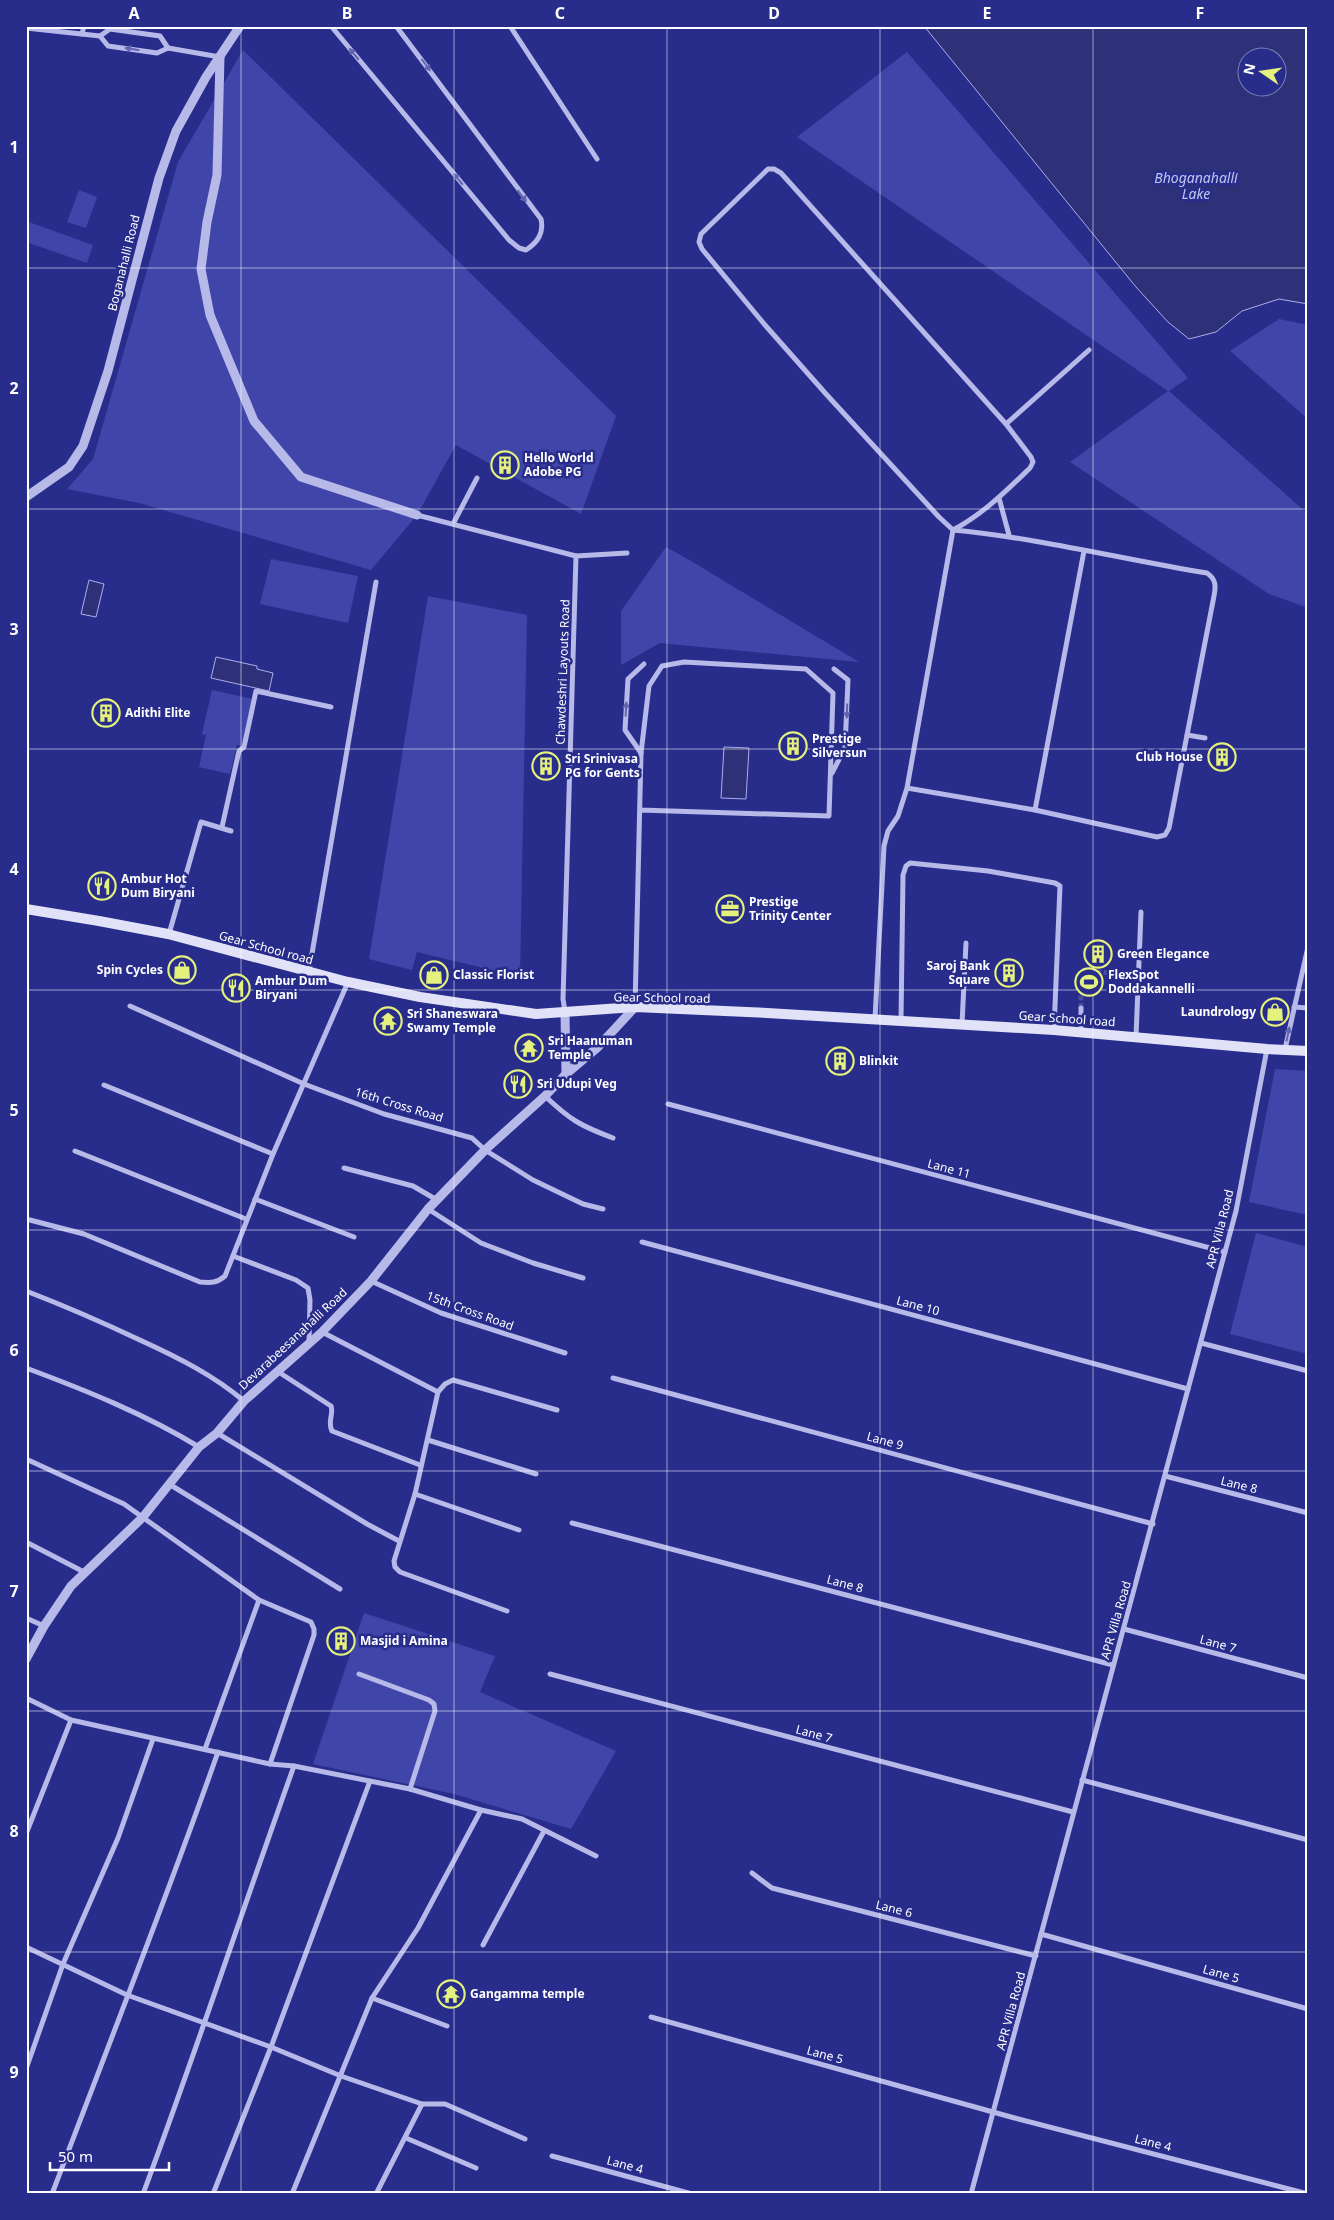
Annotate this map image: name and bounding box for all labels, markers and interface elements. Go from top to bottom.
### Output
text: A [128,2,140,24]
text: B [342,2,352,24]
text: C [555,2,565,24]
text: D [768,2,780,24]
text: E [983,2,992,24]
text: F [1196,2,1204,24]
one-way arrow [124,45,140,53]
one-way arrow [348,48,359,61]
north arrow [1236,48,1286,98]
one-way arrow [420,58,431,71]
text: N [1238,61,1259,77]
text: 1 [9,136,19,158]
water label: Bhoganahalli Lake [1154,168,1238,203]
one-way arrow [452,173,463,186]
one-way arrow [517,189,528,202]
street label: Boganahalli Road [103,213,144,313]
text: 2 [9,377,19,399]
place label: Hello World Adobe PG [524,449,594,480]
building icon: Hello World Adobe PG [490,450,520,480]
street label: Chawdeshri Layouts Road [551,599,574,745]
text: 3 [9,618,19,640]
building icon: Adithi Elite [91,698,121,728]
one-way arrow [623,701,631,717]
one-way arrow [843,703,851,719]
place label: Adithi Elite [125,704,190,721]
place label: Prestige Silversun [812,730,867,761]
building icon: Prestige Silversun [778,731,808,761]
building icon: Club House [1207,742,1237,772]
place label: Club House [1136,748,1203,765]
place label: Sri Srinivasa PG for Gents [565,750,640,781]
building icon: Sri Srinivasa PG for Gents [531,751,561,781]
text: 4 [9,858,19,880]
place label: Ambur Hot Dum Biryani [121,870,195,901]
restaurant icon: Ambur Hot Dum Biryani [87,871,117,901]
place label: Prestige Trinity Center [749,893,832,924]
office icon: Prestige Trinity Center [715,894,745,924]
street label: Gear School road [217,927,315,968]
building icon: Green Elegance [1083,939,1113,969]
place label: Green Elegance [1117,945,1209,962]
shop icon: Spin Cycles [167,955,197,985]
place label: Saroj Bank Square [926,957,991,988]
building icon: Saroj Bank Square [994,958,1024,988]
shop icon: Classic Florist [419,960,449,990]
place label: Spin Cycles [97,961,163,978]
place label: Classic Florist [453,966,534,983]
place label: FlexSpot Doddakannelli [1108,966,1195,997]
sports icon: FlexSpot Doddakannelli [1074,967,1104,997]
place label: Ambur Dum Biryani [255,972,327,1003]
restaurant icon: Ambur Dum Biryani [221,973,251,1003]
street label: Gear School road [613,988,711,1007]
shop icon: Laundrology [1260,997,1290,1027]
place label: Laundrology [1181,1003,1256,1020]
place label: Sri Shaneswara Swamy Temple [407,1005,498,1036]
temple icon: Sri Shaneswara Swamy Temple [373,1006,403,1036]
street label: Gear School road [1018,1007,1116,1030]
one-way arrow [1284,1026,1292,1041]
place label: Sri Haanuman Temple [548,1032,633,1063]
temple icon: Sri Haanuman Temple [514,1033,544,1063]
building icon: Blinkit [825,1046,855,1076]
place label: Blinkit [859,1052,898,1069]
restaurant icon: Sri Udupi Veg [503,1069,533,1099]
place label: Sri Udupi Veg [537,1075,617,1092]
street label: 16th Cross Road [353,1083,445,1126]
text: 5 [9,1099,19,1121]
street label: Lane 11 [926,1155,973,1182]
street label: APR Villa Road [1202,1188,1238,1270]
street label: Devarabeesanahalli Road [235,1284,351,1393]
street label: 15th Cross Road [424,1287,516,1334]
street label: Lane 10 [895,1292,942,1319]
text: 6 [9,1339,19,1361]
street label: Lane 9 [865,1427,905,1454]
street label: Lane 8 [1219,1472,1259,1497]
street label: Lane 8 [825,1570,865,1597]
street label: APR Villa Road [1096,1579,1135,1661]
text: 7 [9,1580,19,1602]
building icon: Masjid i Amina [326,1626,356,1656]
street label: Lane 7 [1198,1630,1238,1657]
place label: Masjid i Amina [360,1632,448,1649]
street label: Lane 7 [794,1720,834,1747]
text: 8 [9,1820,19,1842]
street label: Lane 6 [874,1896,914,1921]
street label: Lane 5 [1201,1960,1241,1987]
street label: APR Villa Road [992,1970,1029,2052]
temple icon: Gangamma temple [436,1979,466,2009]
place label: Gangamma temple [470,1985,585,2002]
street label: Lane 5 [805,2041,845,2068]
text: 9 [9,2061,19,2083]
street label: Lane 4 [1133,2130,1173,2155]
scale bar [50,2140,169,2172]
text: 50 m [58,2146,93,2166]
street label: Lane 4 [605,2151,645,2178]

